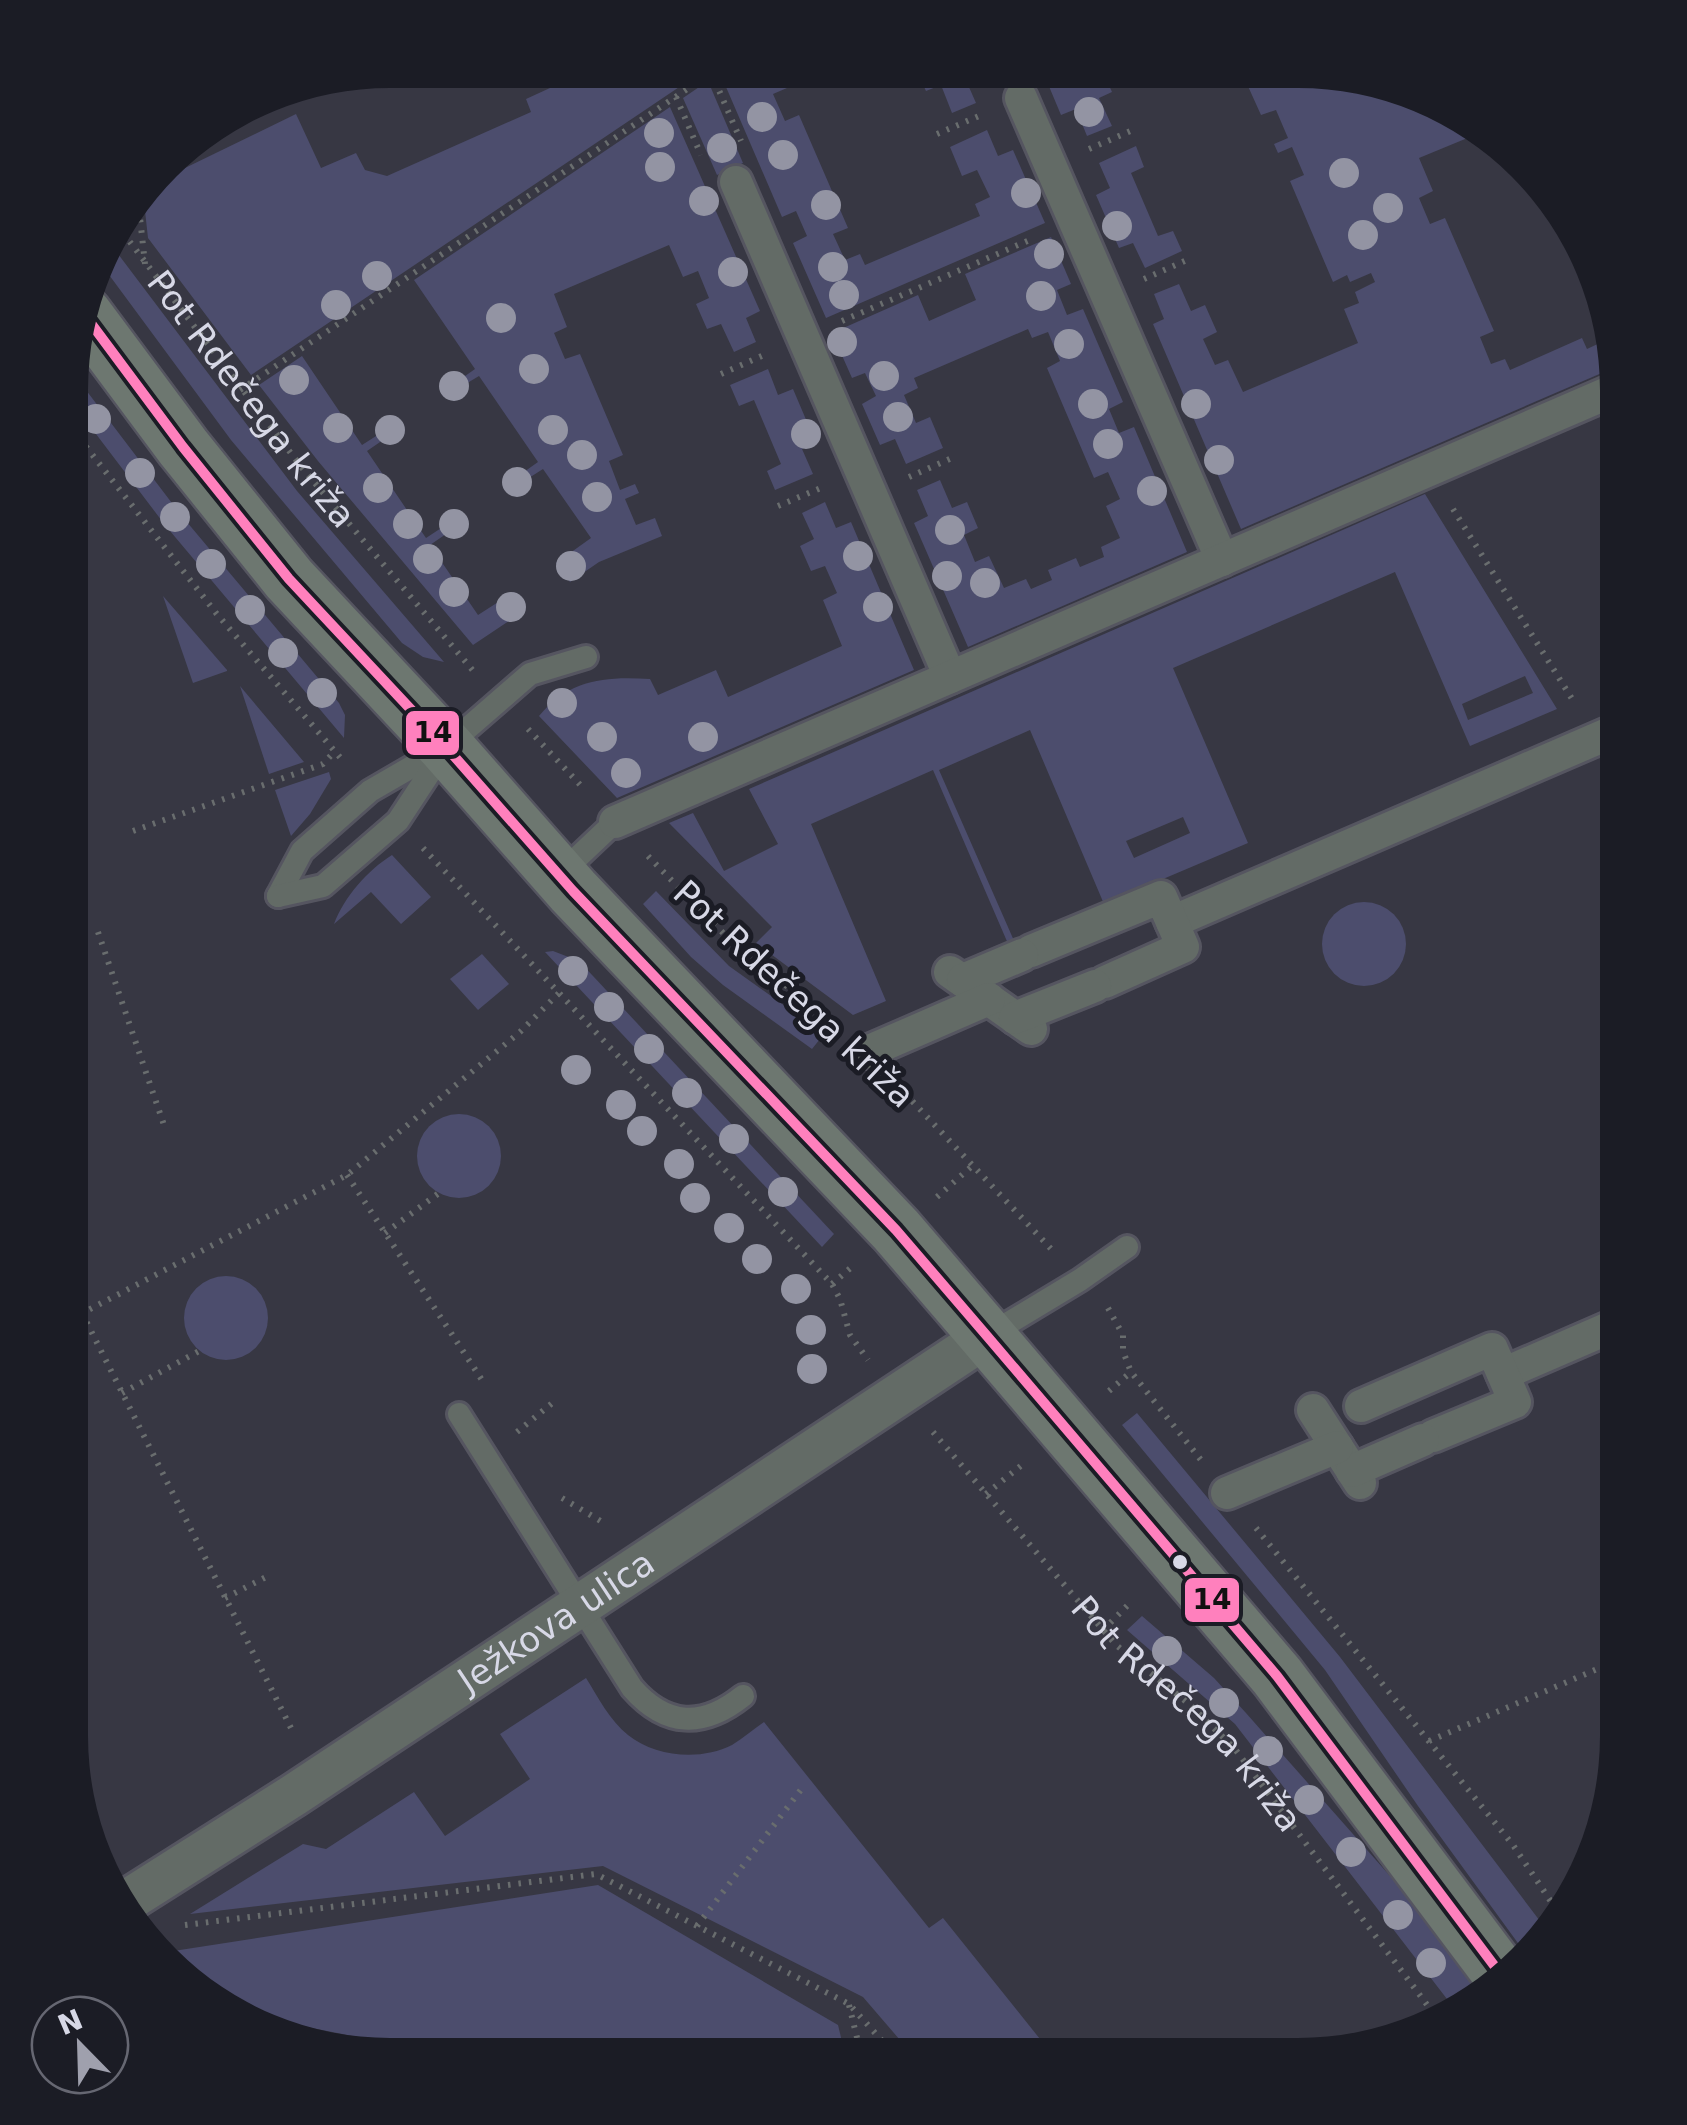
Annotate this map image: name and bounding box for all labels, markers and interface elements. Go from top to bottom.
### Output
street label: Pot Rdečega križa [139,263,364,536]
line badge: 14 [404,709,461,757]
text: 14 [414,716,452,749]
street label: Pot Rdečega križa [666,872,922,1116]
street label: Ježkova ulica [449,1542,662,1702]
unlabelled marker [1170,1552,1190,1572]
line badge: 14 [1183,1576,1241,1624]
text: 14 [1193,1583,1231,1616]
street label: Pot Rdečega križa [1063,1588,1310,1839]
north arrow [30,1995,130,2095]
text: N [53,2003,88,2042]

